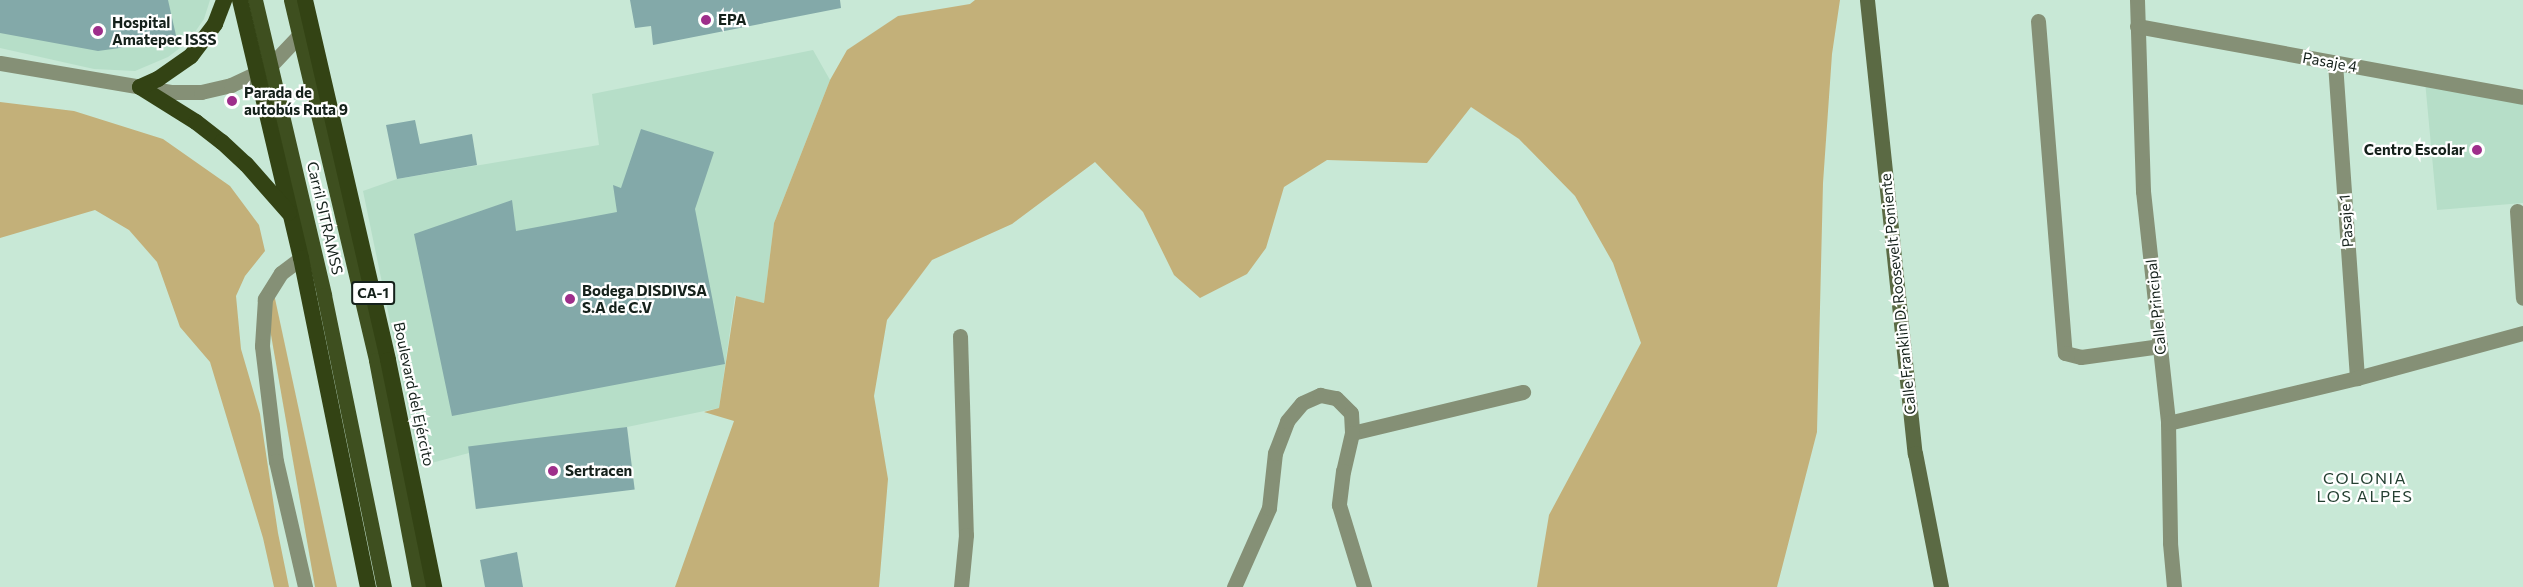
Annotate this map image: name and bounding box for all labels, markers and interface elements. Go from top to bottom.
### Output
place label: EPA [718,11,747,29]
place label: Hospital Amatepec ISSS [112,13,217,48]
marker: EPA [699,13,713,27]
marker: Hospital Amatepec ISSS [89,22,107,40]
street label: Pasaje 4 [2301,48,2359,76]
place label: Parada de autobús Ruta 9 [244,83,348,118]
marker: Parada de autobús Ruta 9 [225,94,239,108]
place label: Centro Escolar [2364,141,2465,159]
marker: Centro Escolar [2470,143,2484,157]
street label: Carril SITRAMSS [303,160,347,276]
street label: Calle Franklin D. Roosevelt Poniente [1876,172,1920,416]
street label: Pasaje 1 [2335,194,2357,248]
street label: Calle Principal [2142,258,2170,356]
place label: Bodega DISDIVSA S.A de C.V [582,281,707,316]
road number: CA-1 [350,282,395,304]
marker: Bodega DISDIVSA S.A de C.V [563,292,577,306]
street label: Boulevard del Ejército [390,320,438,468]
place label: Sertracen [565,462,632,480]
marker: Sertracen [546,464,560,478]
district label: COLONIA LOS ALPES [2316,468,2414,506]

